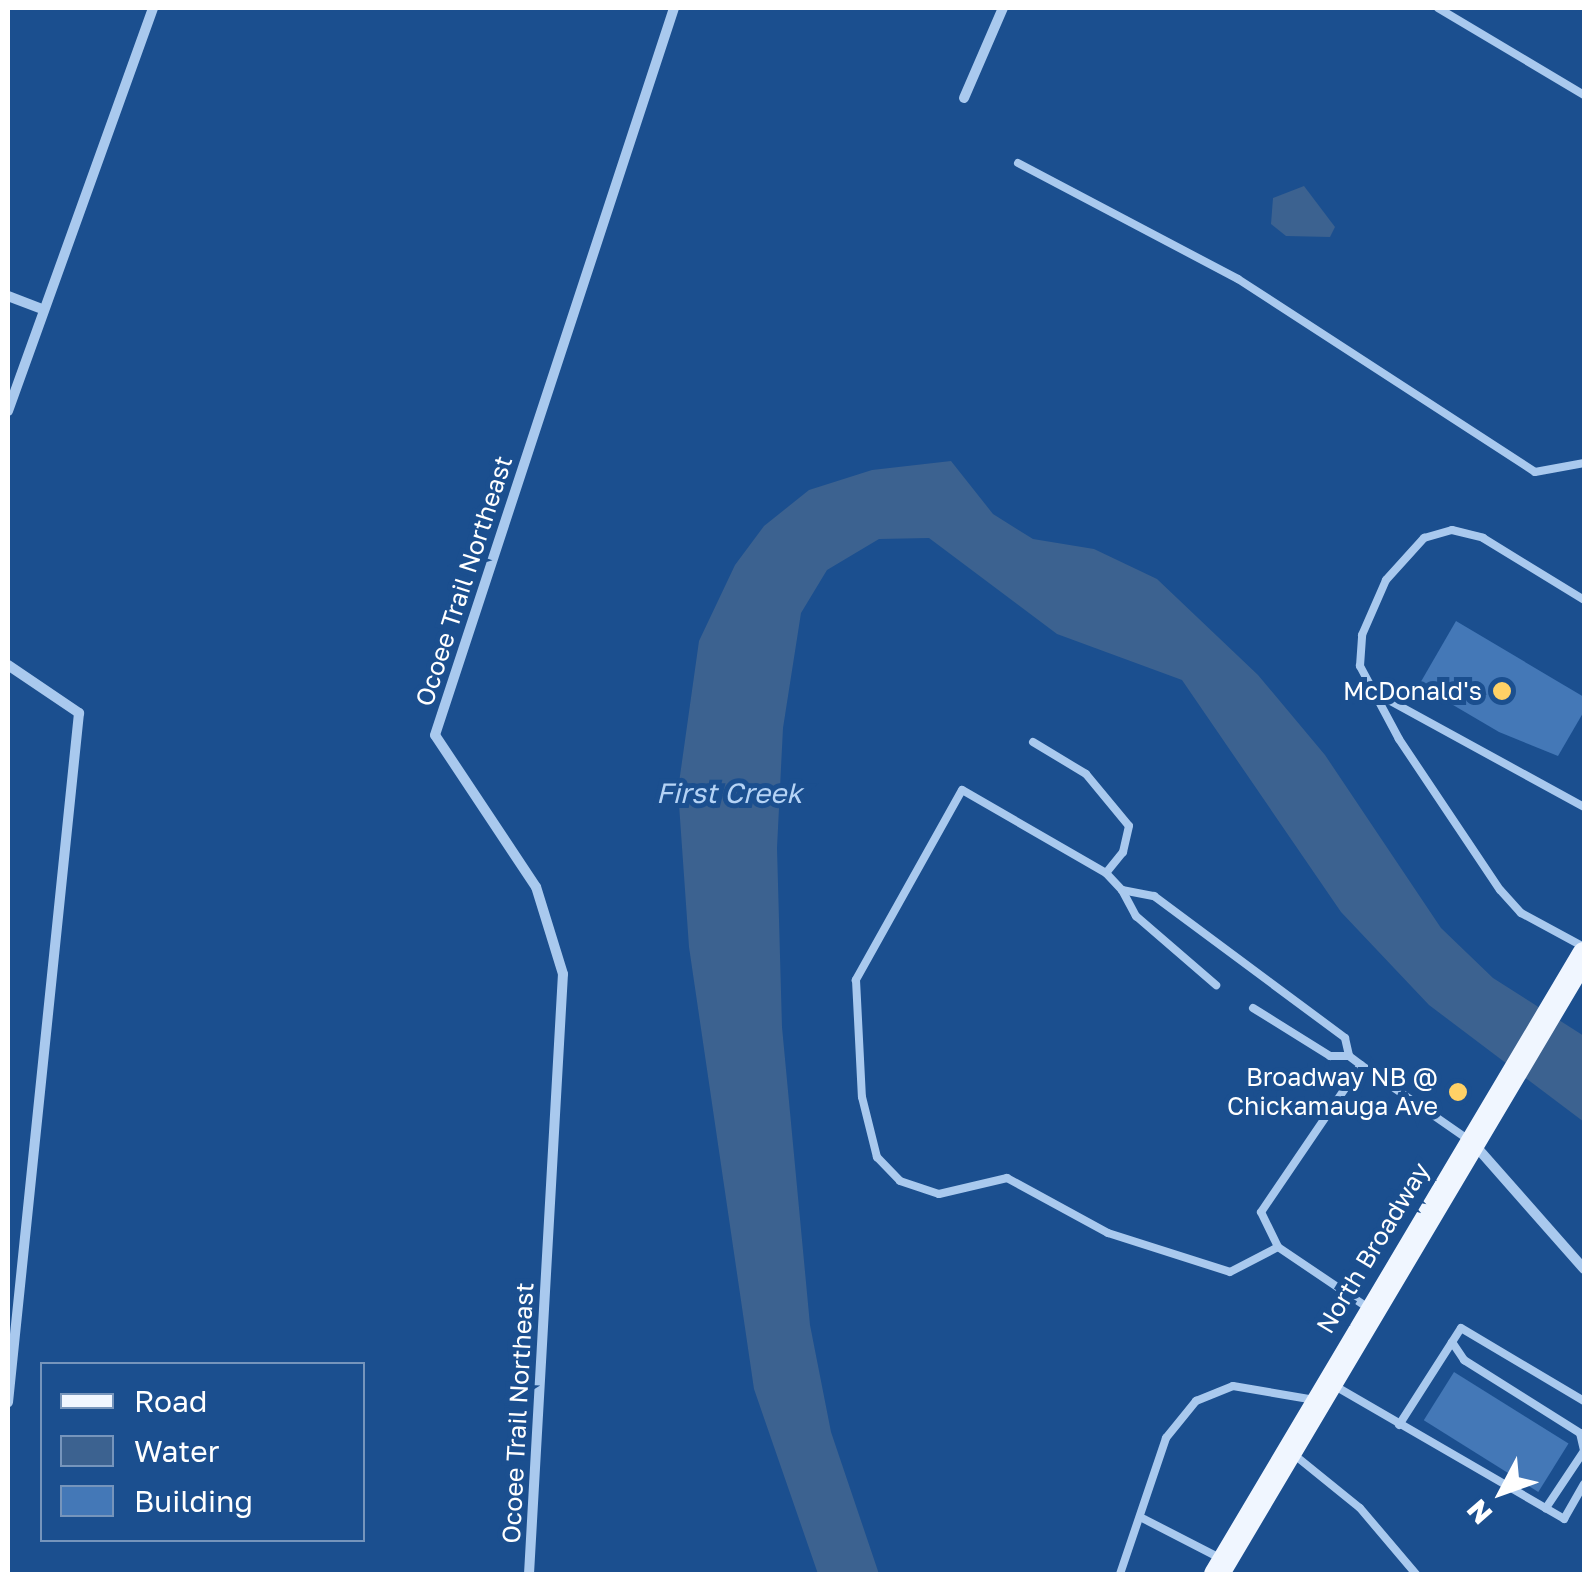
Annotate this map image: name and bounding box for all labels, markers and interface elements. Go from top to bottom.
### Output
street label: Ocoee Trail Northeast [409,452,519,710]
place label: McDonald's [1343,676,1482,706]
marker: McDonald's [1491,680,1513,702]
water label: First Creek [656,776,802,810]
place label: Broadway NB @ Chickamauga Ave [1227,1063,1438,1122]
marker: Broadway NB @ Chickamauga Ave [1447,1081,1469,1103]
street label: North Broadway [1310,1157,1436,1339]
street label: Ocoee Trail Northeast [496,1282,540,1544]
legend [40,1362,365,1542]
text: Road [134,1383,208,1419]
text: Water [134,1433,219,1469]
north arrow [1452,1442,1552,1542]
text: Building [134,1483,253,1519]
text: N [1460,1493,1498,1531]

